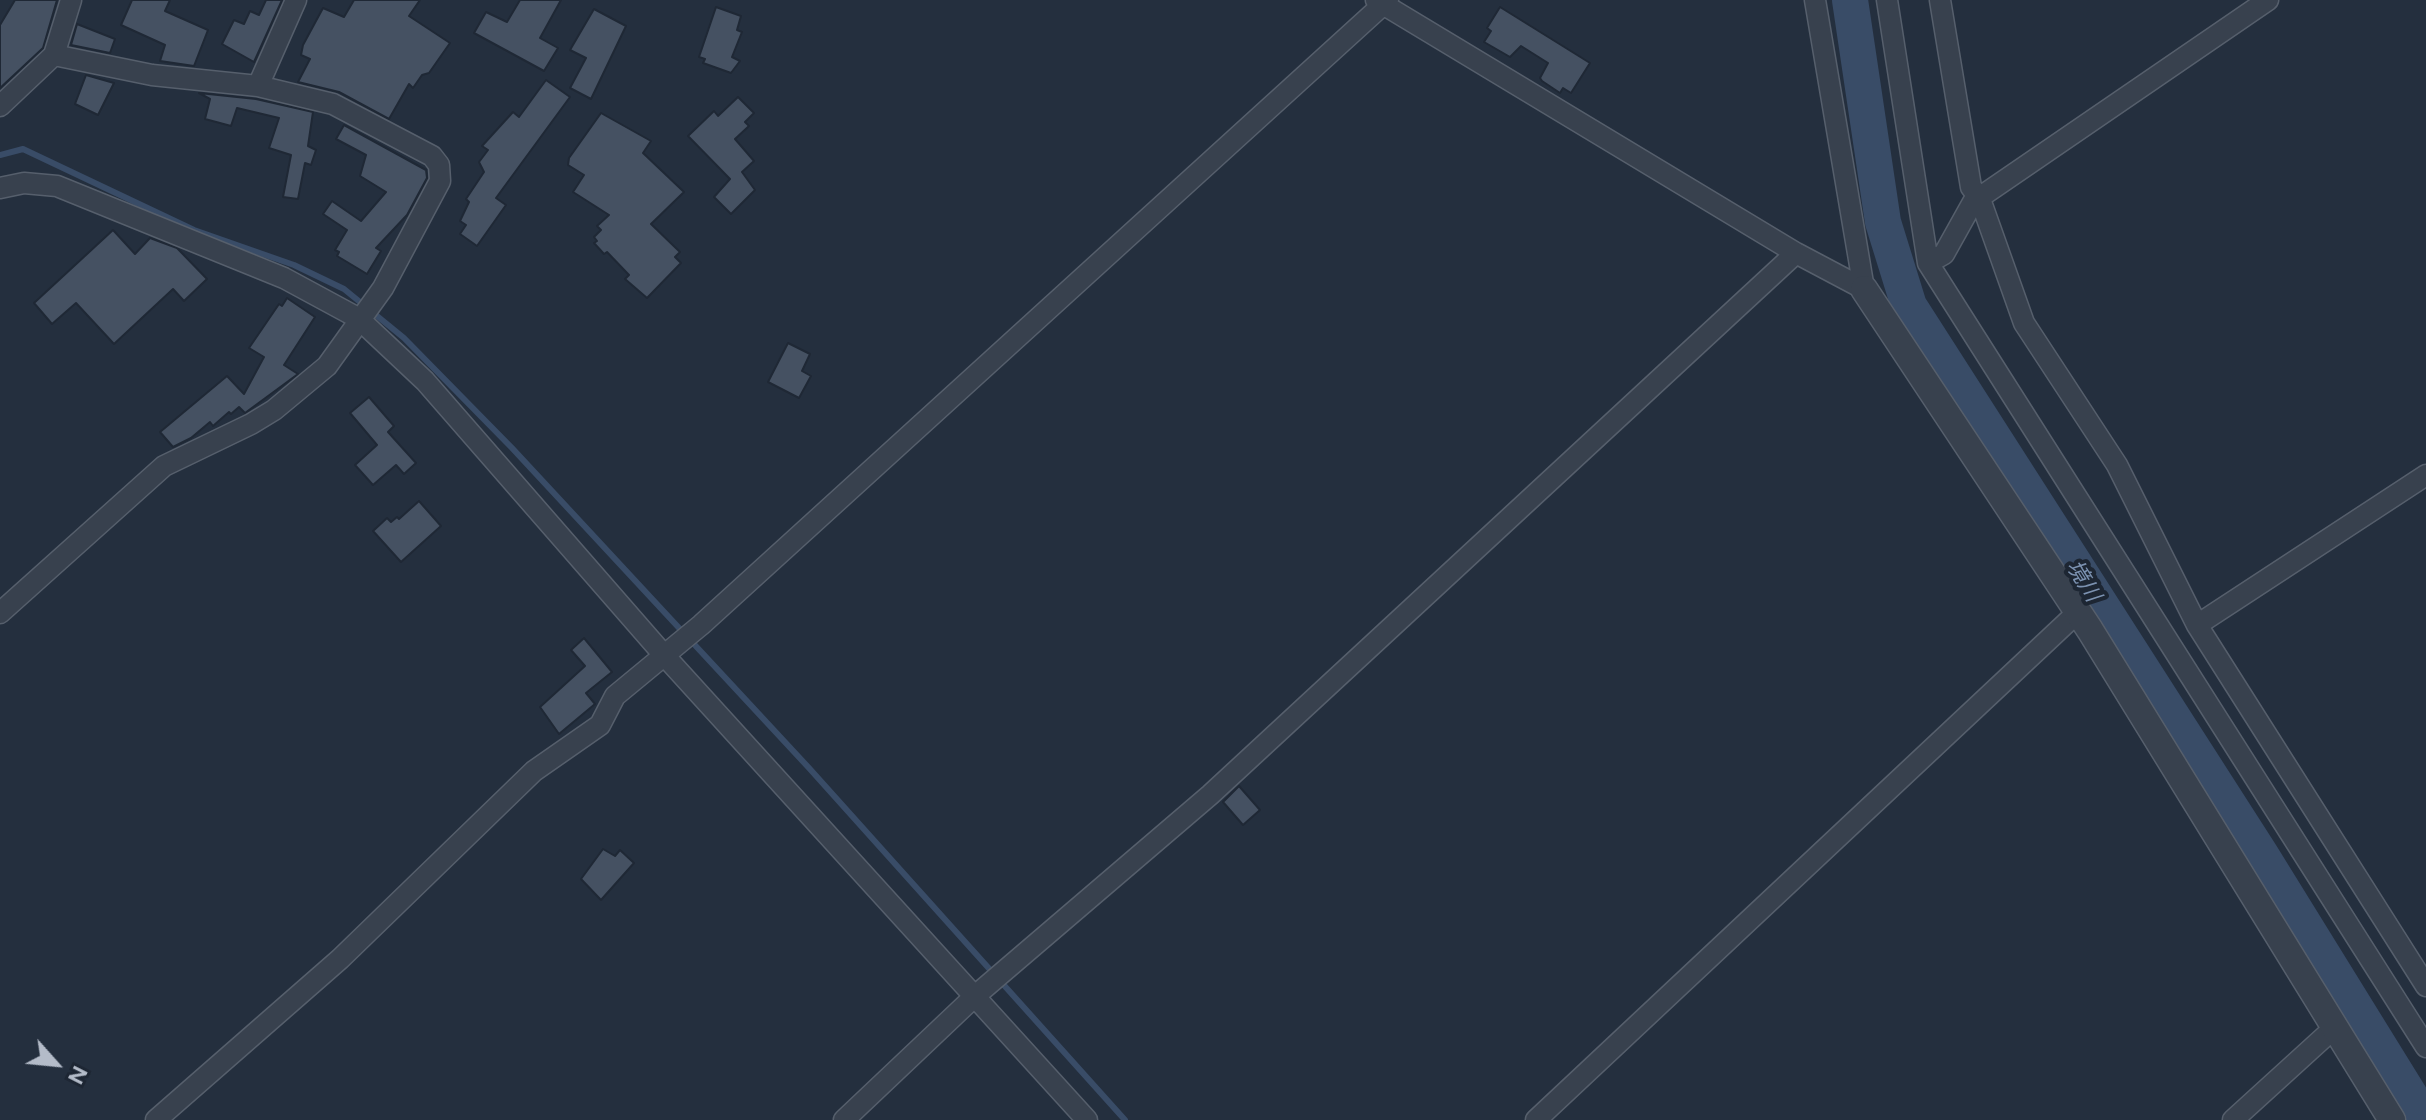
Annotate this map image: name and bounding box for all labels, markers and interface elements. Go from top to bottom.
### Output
water label: 境川 [2060,555,2106,607]
north arrow [16,1024,96,1104]
text: N [62,1061,94,1089]

